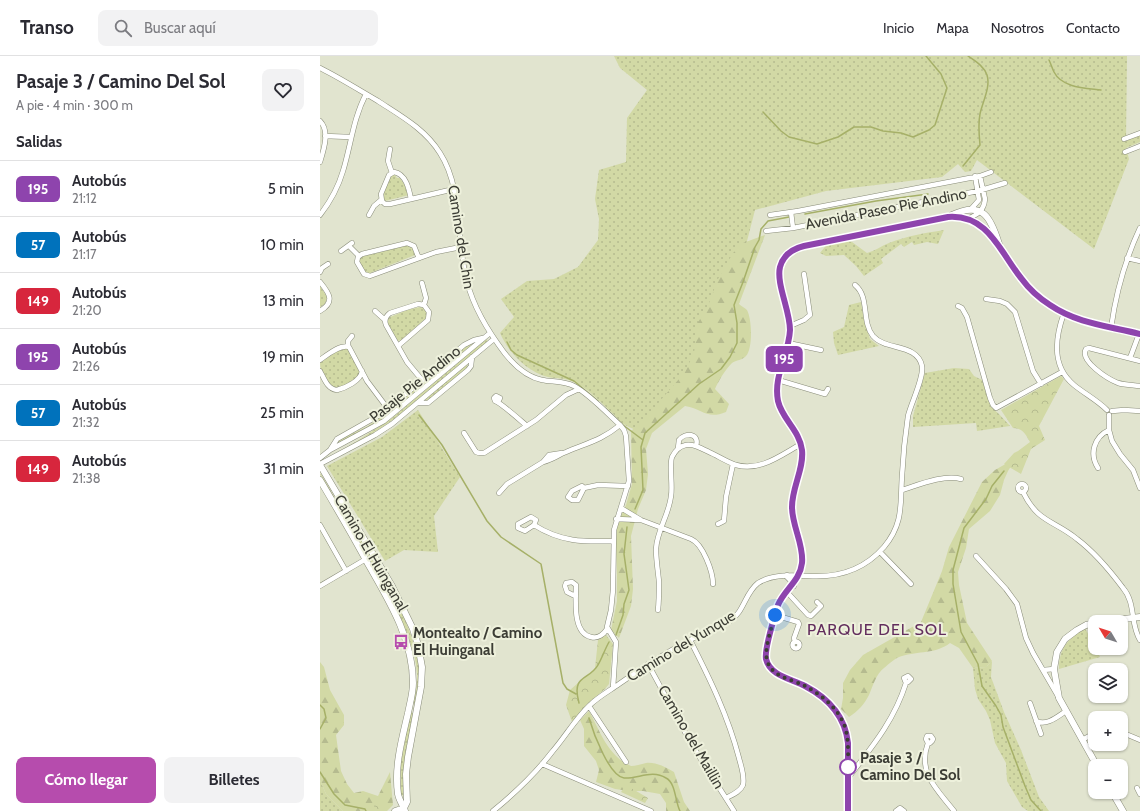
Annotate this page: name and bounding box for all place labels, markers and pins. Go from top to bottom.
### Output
place label: Montealto / Camino El Huinganal [413,624,543,659]
bus stop icon: Montealto / Camino El Huinganal [392,633,410,651]
place label: Pasaje 3 / Camino Del Sol [860,749,960,784]
marker: Pasaje 3 / Camino Del Sol [839,758,857,776]

